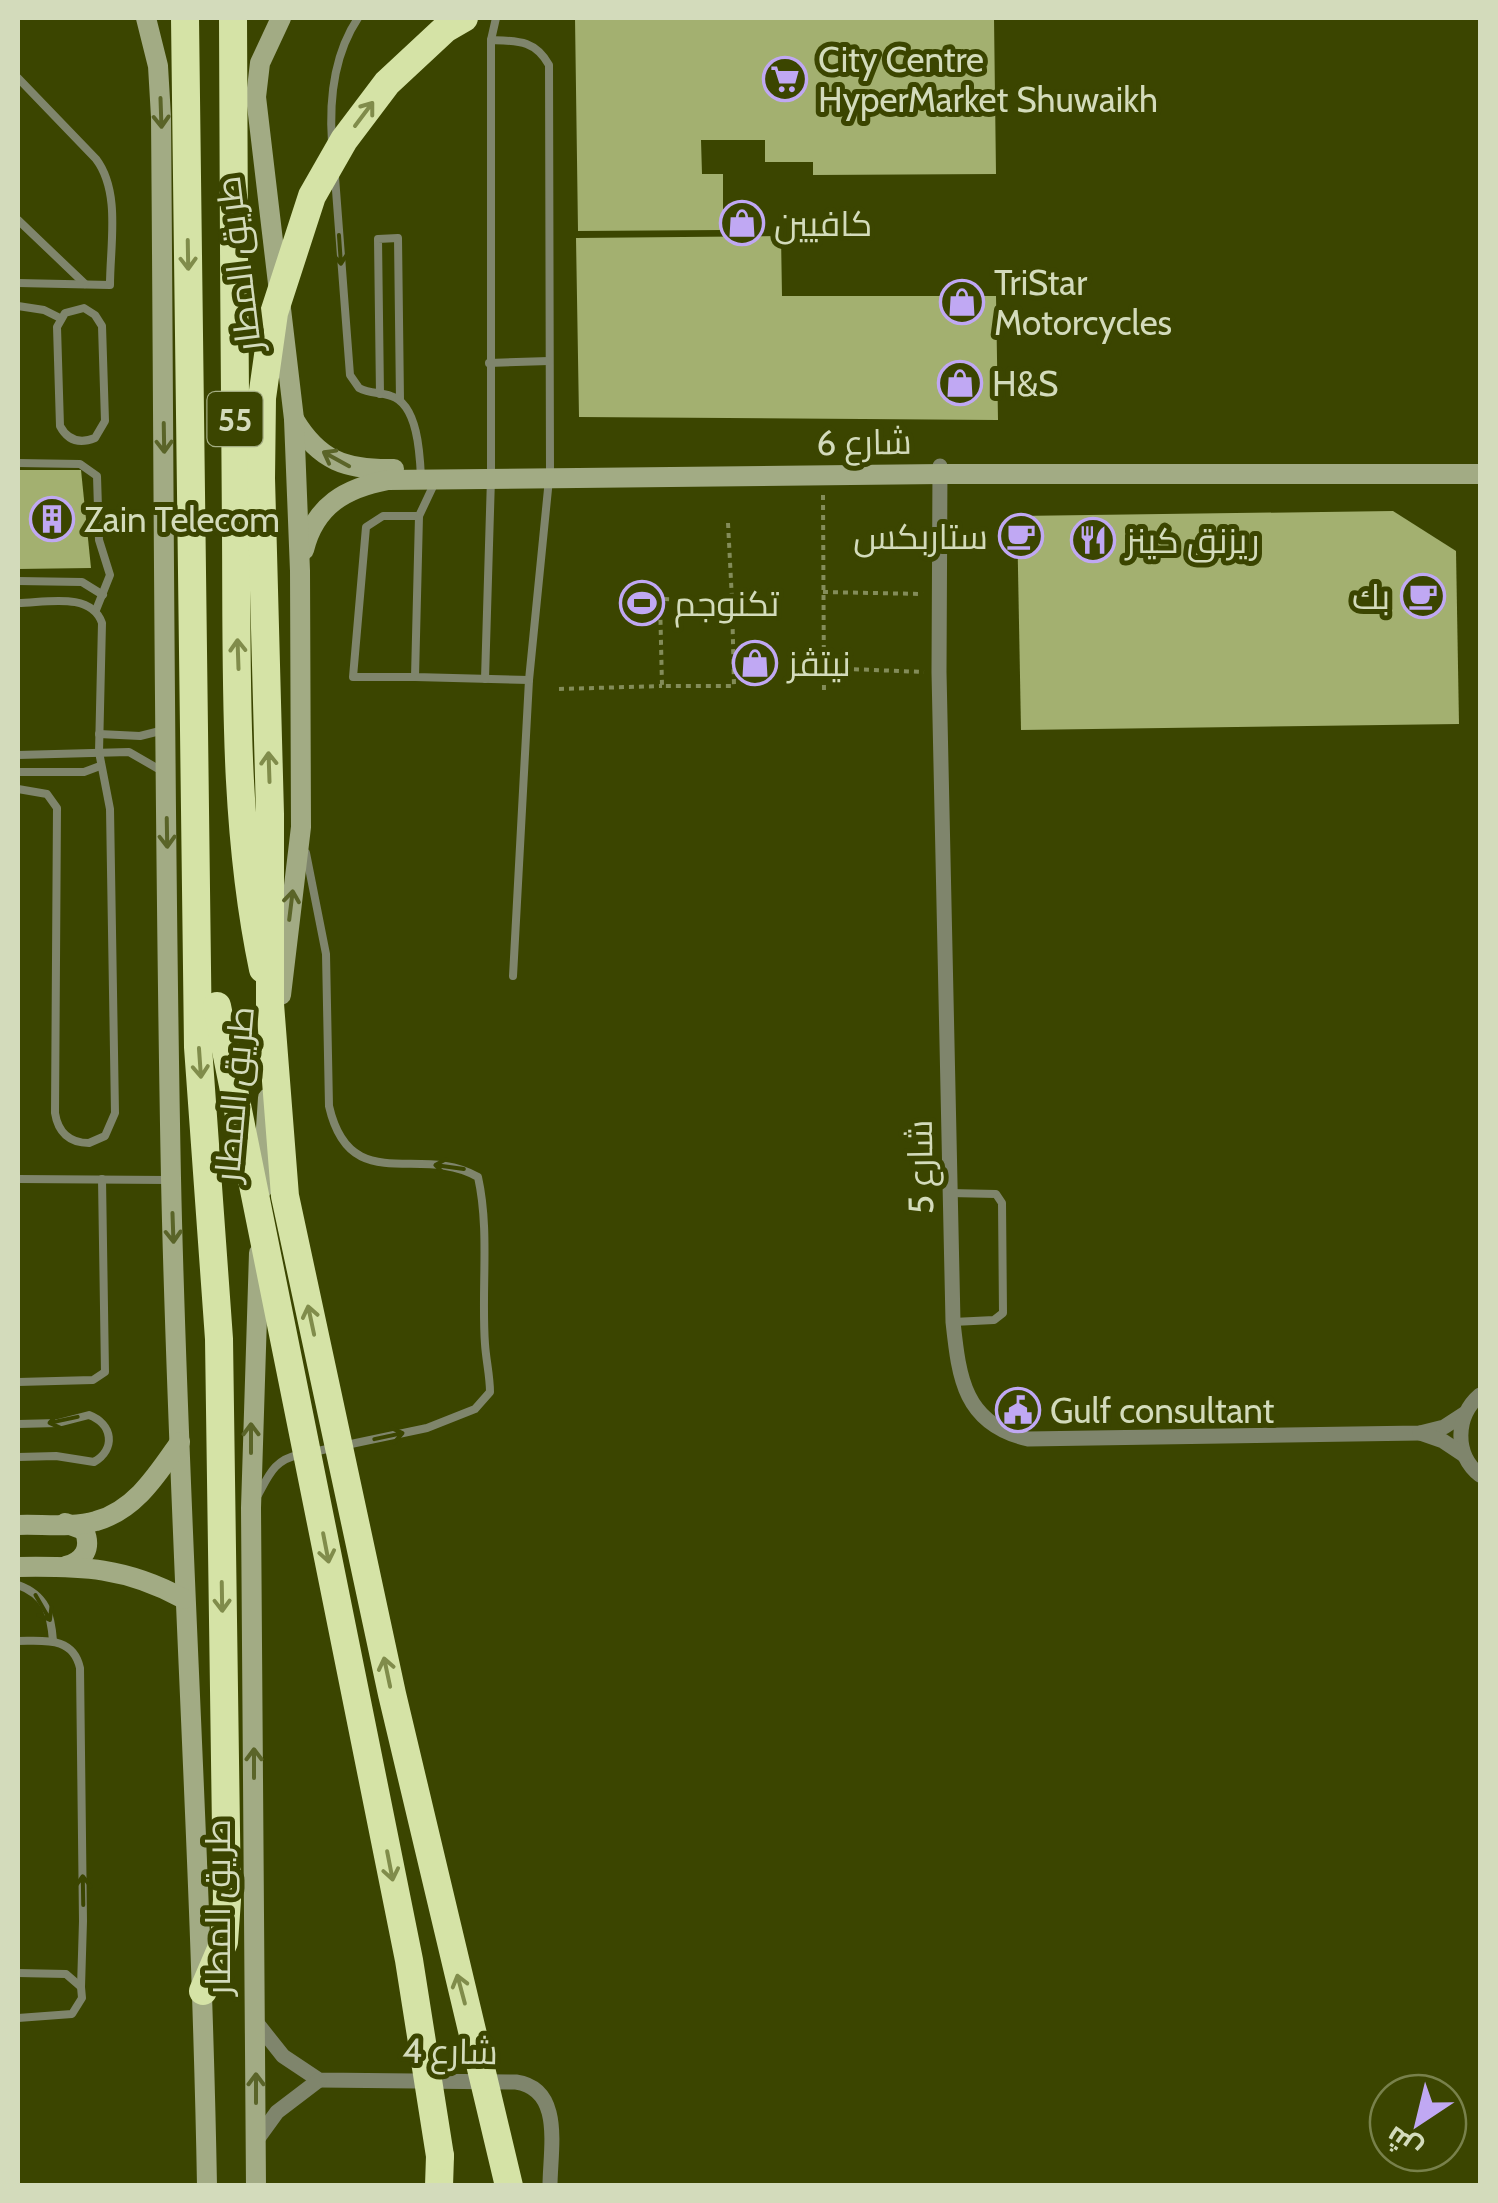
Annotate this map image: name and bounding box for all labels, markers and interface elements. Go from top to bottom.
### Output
place label: City Centre HyperMarket Shuwaikh [818,38,1158,121]
supermarket icon: City Centre HyperMarket Shuwaikh [762,56,808,102]
one-way arrow [151,97,170,129]
one-way arrow [353,101,374,128]
street label: طريق المطار [206,174,271,356]
shop icon: كافيين [719,200,765,246]
place label: كافيين [774,202,873,245]
one-way arrow [331,233,350,265]
one-way arrow [178,238,198,270]
place label: TriStar Motorcycles [994,261,1172,344]
shop icon: TriStar Motorcycles [939,279,985,325]
shop icon: H&S [937,360,983,406]
place label: H&S [992,362,1059,405]
road number: 55 [208,392,262,446]
street label: شارع 6 [816,420,912,466]
one-way arrow [154,422,174,454]
one-way arrow [321,449,351,468]
building icon: Zain Telecom [29,496,75,542]
place label: Zain Telecom [84,498,280,541]
cafe icon: ستاربكس [998,513,1044,559]
place label: ستاربكس [853,515,988,558]
restaurant icon: ريزنق كينز [1070,517,1116,563]
place label: ريزنق كينز [1124,519,1259,563]
cafe icon: بك [1400,573,1446,619]
place label: بك [1352,575,1390,618]
sports icon: تكنوجم [619,580,665,626]
place label: تكنوجم [674,582,779,628]
one-way arrow [228,638,247,670]
shop icon: نيتڤز [732,640,778,686]
place label: نيتڤز [786,642,851,685]
one-way arrow [260,751,278,784]
one-way arrow [158,817,177,849]
one-way arrow [283,889,301,922]
street label: طريق المطار [205,1004,264,1186]
one-way arrow [190,1046,209,1078]
street label: شارع 5 [898,1119,944,1215]
one-way arrow [433,1158,466,1176]
one-way arrow [163,1212,182,1244]
one-way arrow [301,1305,320,1337]
public building icon: Gulf consultant [995,1387,1041,1433]
place label: Gulf consultant [1050,1389,1275,1432]
one-way arrow [48,1411,80,1430]
one-way arrow [242,1423,261,1455]
one-way arrow [372,1426,404,1445]
one-way arrow [318,1531,337,1563]
one-way arrow [213,1581,232,1613]
one-way arrow [34,1593,54,1621]
one-way arrow [377,1657,395,1689]
one-way arrow [244,1748,264,1780]
street label: طريق المطار [196,1819,240,1997]
one-way arrow [382,1850,401,1882]
one-way arrow [74,1874,92,1906]
one-way arrow [450,1974,469,2005]
street label: شارع 4 [402,2029,498,2075]
one-way arrow [246,2073,266,2106]
north arrow [1368,2073,1468,2173]
text: ش [1379,2119,1428,2168]

